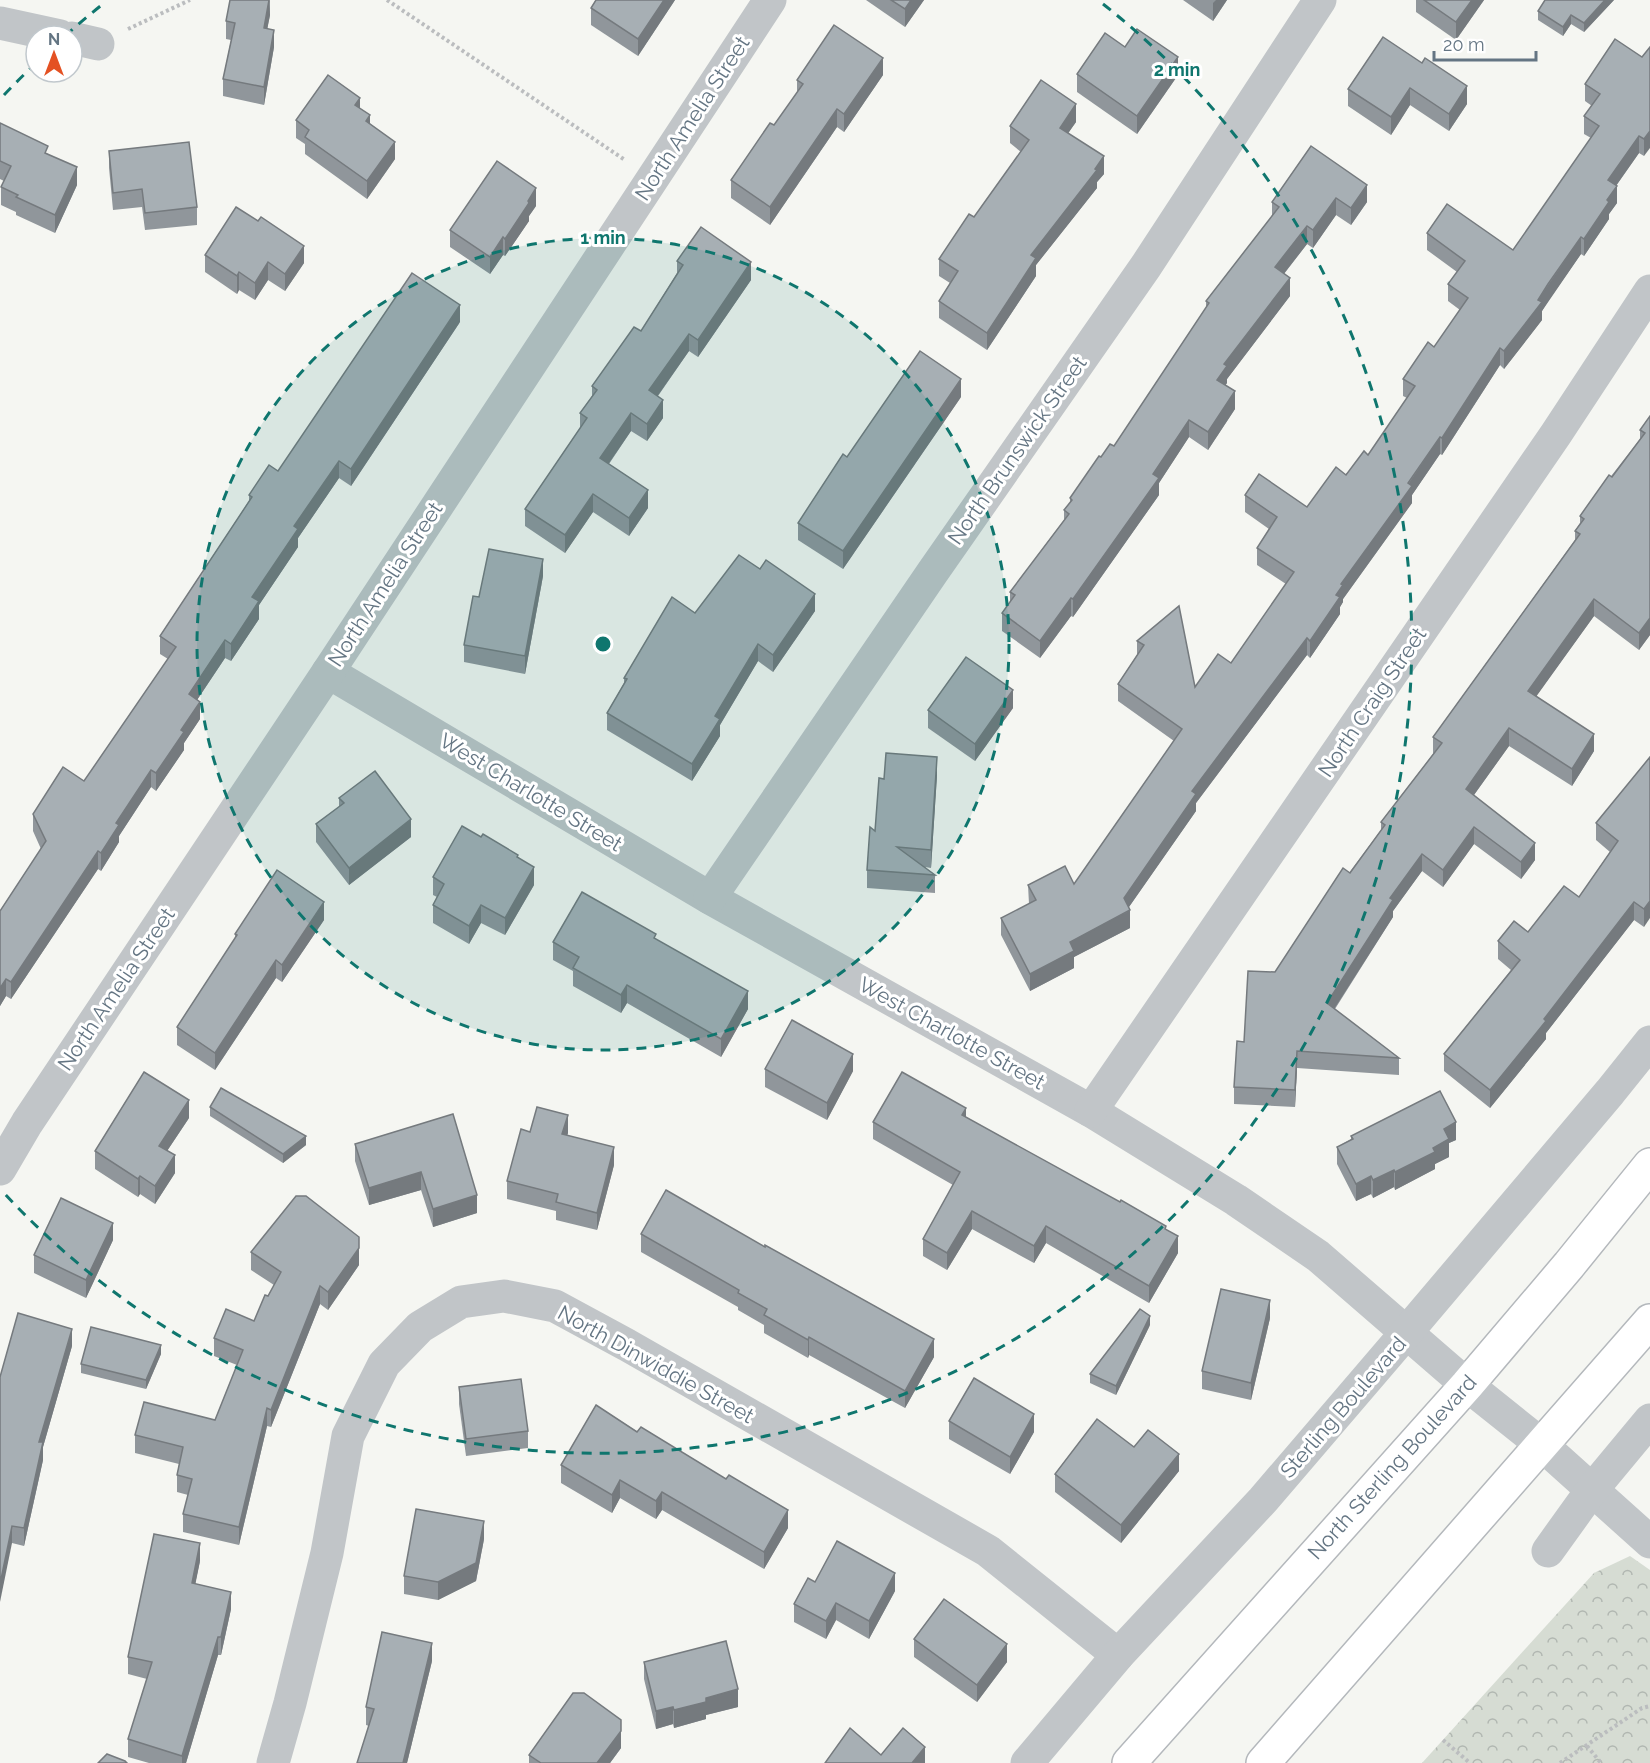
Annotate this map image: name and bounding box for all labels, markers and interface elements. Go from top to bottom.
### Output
north arrow [24,24,84,84]
scale bar [1434,24,1536,62]
text: N [48,30,60,49]
street label: North Amelia Street [629,31,755,205]
text: 20 m [1443,34,1485,55]
text: 2 min [1154,59,1200,80]
text: 1 min [580,227,626,248]
street label: North Brunswick Street [942,351,1092,549]
street label: North Amelia Street [322,497,448,671]
street label: North Craig Street [1313,623,1431,781]
centre of rings [593,634,613,654]
street label: West Charlotte Street [435,728,627,856]
street label: North Amelia Street [52,903,180,1075]
street label: West Charlotte Street [855,971,1049,1095]
street label: North Dinwiddie Street [554,1300,758,1428]
street label: Sterling Boulevard [1275,1331,1411,1483]
street label: North Sterling Boulevard [1303,1370,1481,1564]

